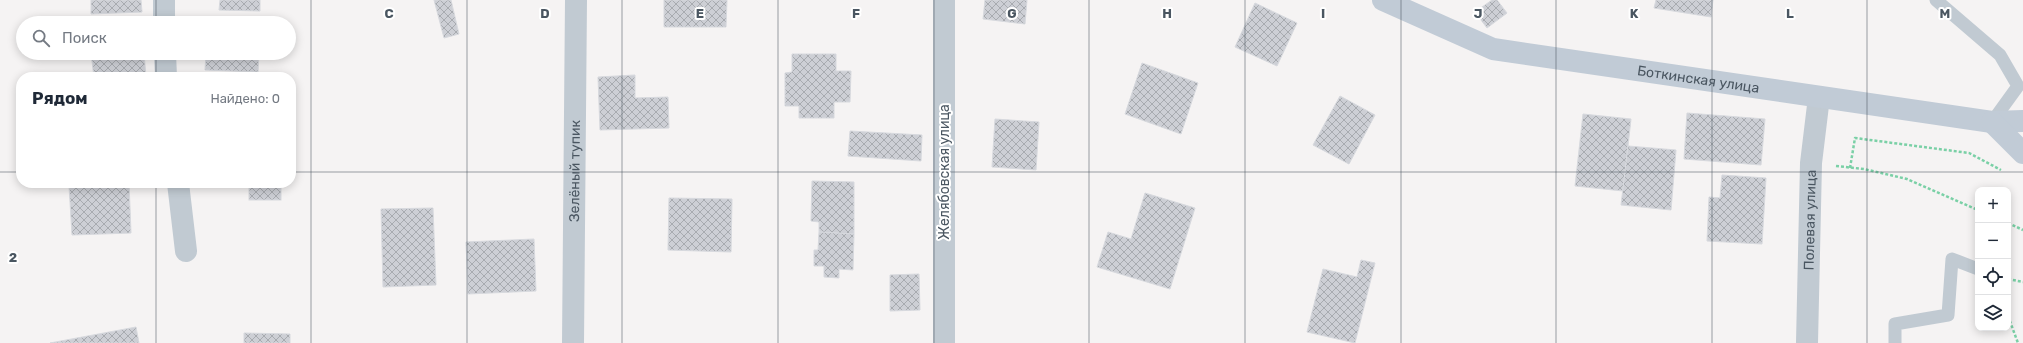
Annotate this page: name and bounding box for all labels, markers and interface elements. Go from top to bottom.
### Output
text: C [384,6,394,21]
text: D [540,6,550,21]
text: E [696,6,704,21]
text: F [852,6,860,21]
text: G [1007,6,1017,21]
text: H [1162,6,1172,21]
text: I [1321,6,1325,21]
text: J [1474,6,1482,21]
text: K [1630,6,1639,21]
text: L [1786,6,1794,21]
text: M [1940,6,1950,21]
search box [16,16,296,60]
icon: search [30,27,52,49]
text: Поиск [62,29,107,47]
street label: Боткинская улица [1636,62,1760,97]
text: Рядом [32,88,88,108]
text: Найдено: 0 [210,91,280,106]
street label: Желябовская улица [936,104,953,240]
street label: Зелёный тупик [566,119,584,222]
street label: Полевая улица [1801,169,1820,271]
map controls [1975,187,2011,331]
button: + [1975,187,2011,223]
button: − [1975,223,2011,259]
text: 2 [9,250,17,265]
button: locate [1975,259,2011,295]
button: layers [1975,295,2011,331]

